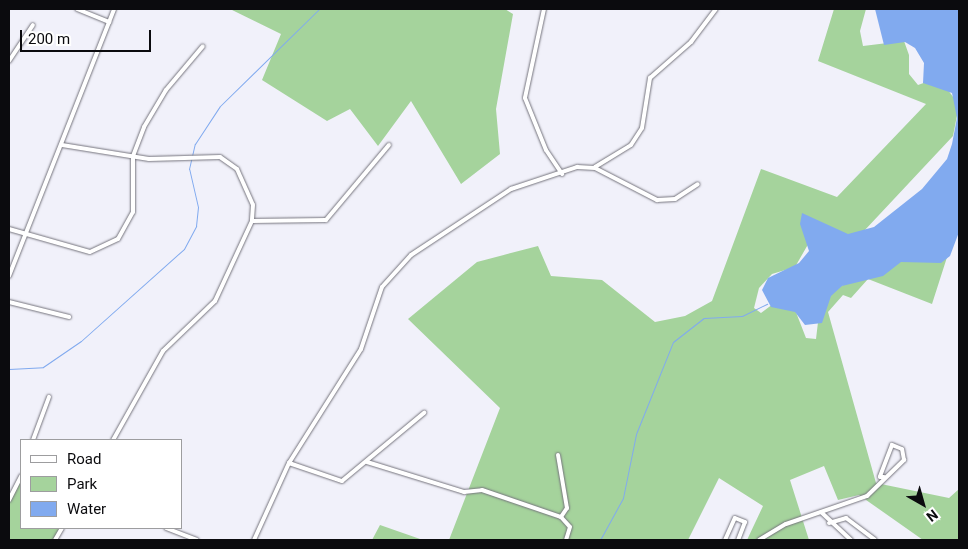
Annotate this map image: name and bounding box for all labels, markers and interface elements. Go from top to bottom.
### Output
scale bar [22,20,154,52]
text: 200 m [28,30,70,48]
legend [20,439,182,529]
text: Road [67,450,101,468]
text: Park [67,475,97,493]
north arrow [898,479,948,529]
text: Water [67,500,106,518]
text: N [923,506,941,525]

